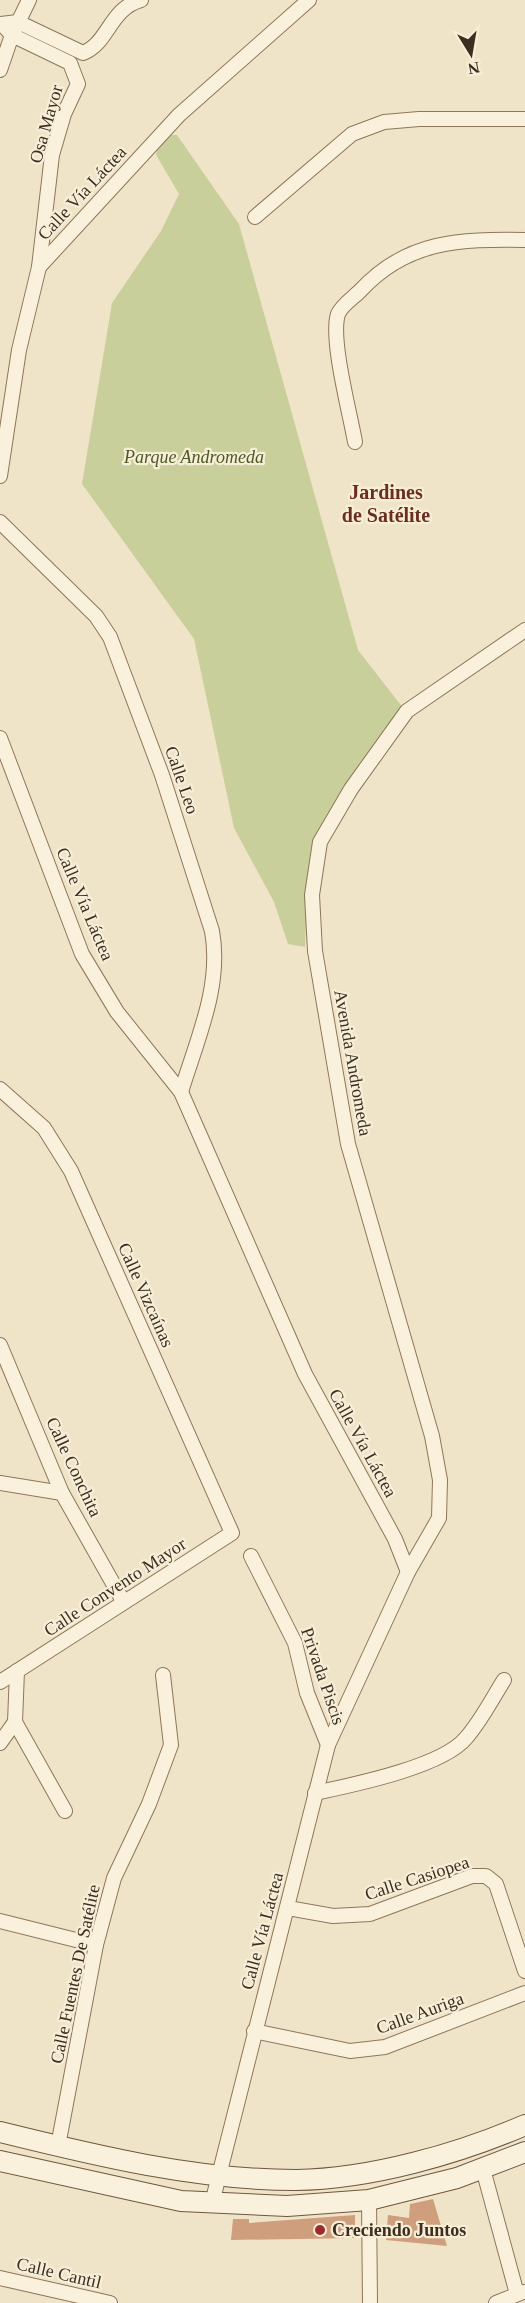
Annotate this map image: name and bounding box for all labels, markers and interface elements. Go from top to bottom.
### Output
north arrow [441,24,501,84]
text: N [466,59,481,78]
street label: Osa Mayor [25,83,67,165]
street label: Calle Vía Láctea [34,142,130,244]
park label: Parque Andromeda [123,447,264,467]
district label: Jardines de Satélite [342,481,430,526]
street label: Calle Leo [161,743,203,817]
street label: Calle Vía Láctea [52,845,118,963]
street label: Avenida Andromeda [330,988,376,1138]
street label: Calle Vizcaínas [114,1240,178,1350]
street label: Calle Vía Láctea [325,1385,401,1501]
street label: Calle Conchita [42,1414,106,1520]
street label: Calle Convento Mayor [40,1534,190,1640]
street label: Privada Piscis [297,1625,349,1727]
street label: Calle Casiopea [362,1852,472,1904]
street label: Calle Vía Láctea [237,1870,287,1992]
street label: Calle Fuentes De Satélite [46,1883,104,2065]
street label: Calle Auriga [374,1988,466,2038]
place label: Creciendo Juntos [332,2220,466,2240]
marker: Creciendo Juntos [313,2223,327,2237]
street label: Calle Cantil [15,2254,103,2292]

